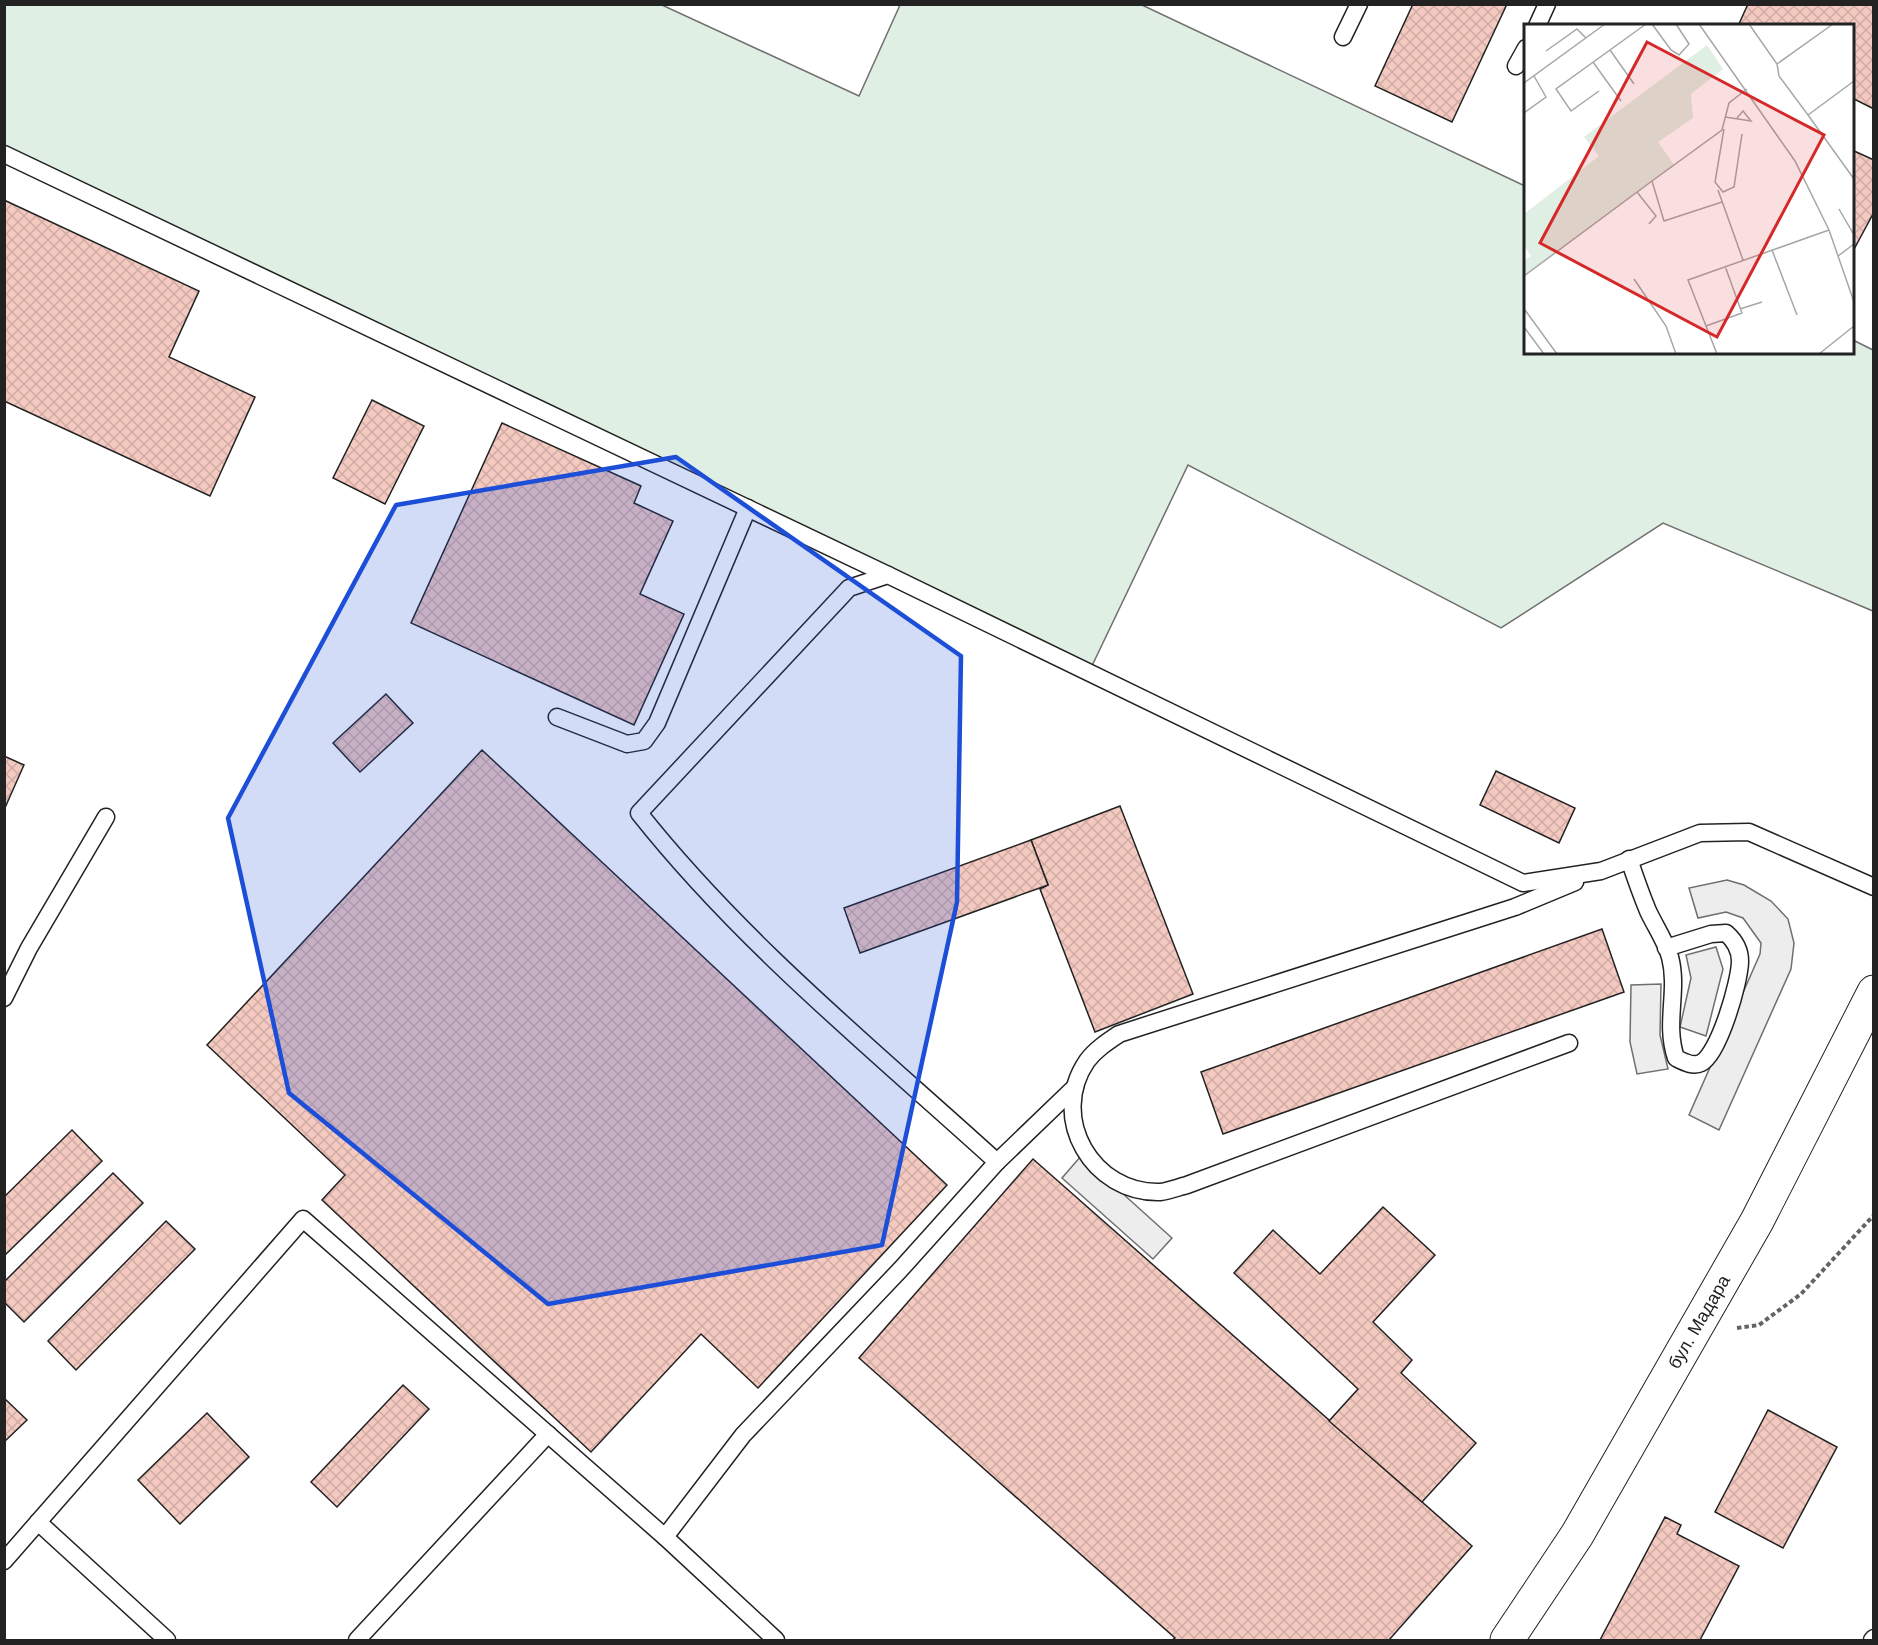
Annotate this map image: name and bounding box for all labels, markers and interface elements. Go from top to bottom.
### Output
inset map [1524,24,1854,354]
street label: бул. Мадара [1664,1271,1734,1372]

